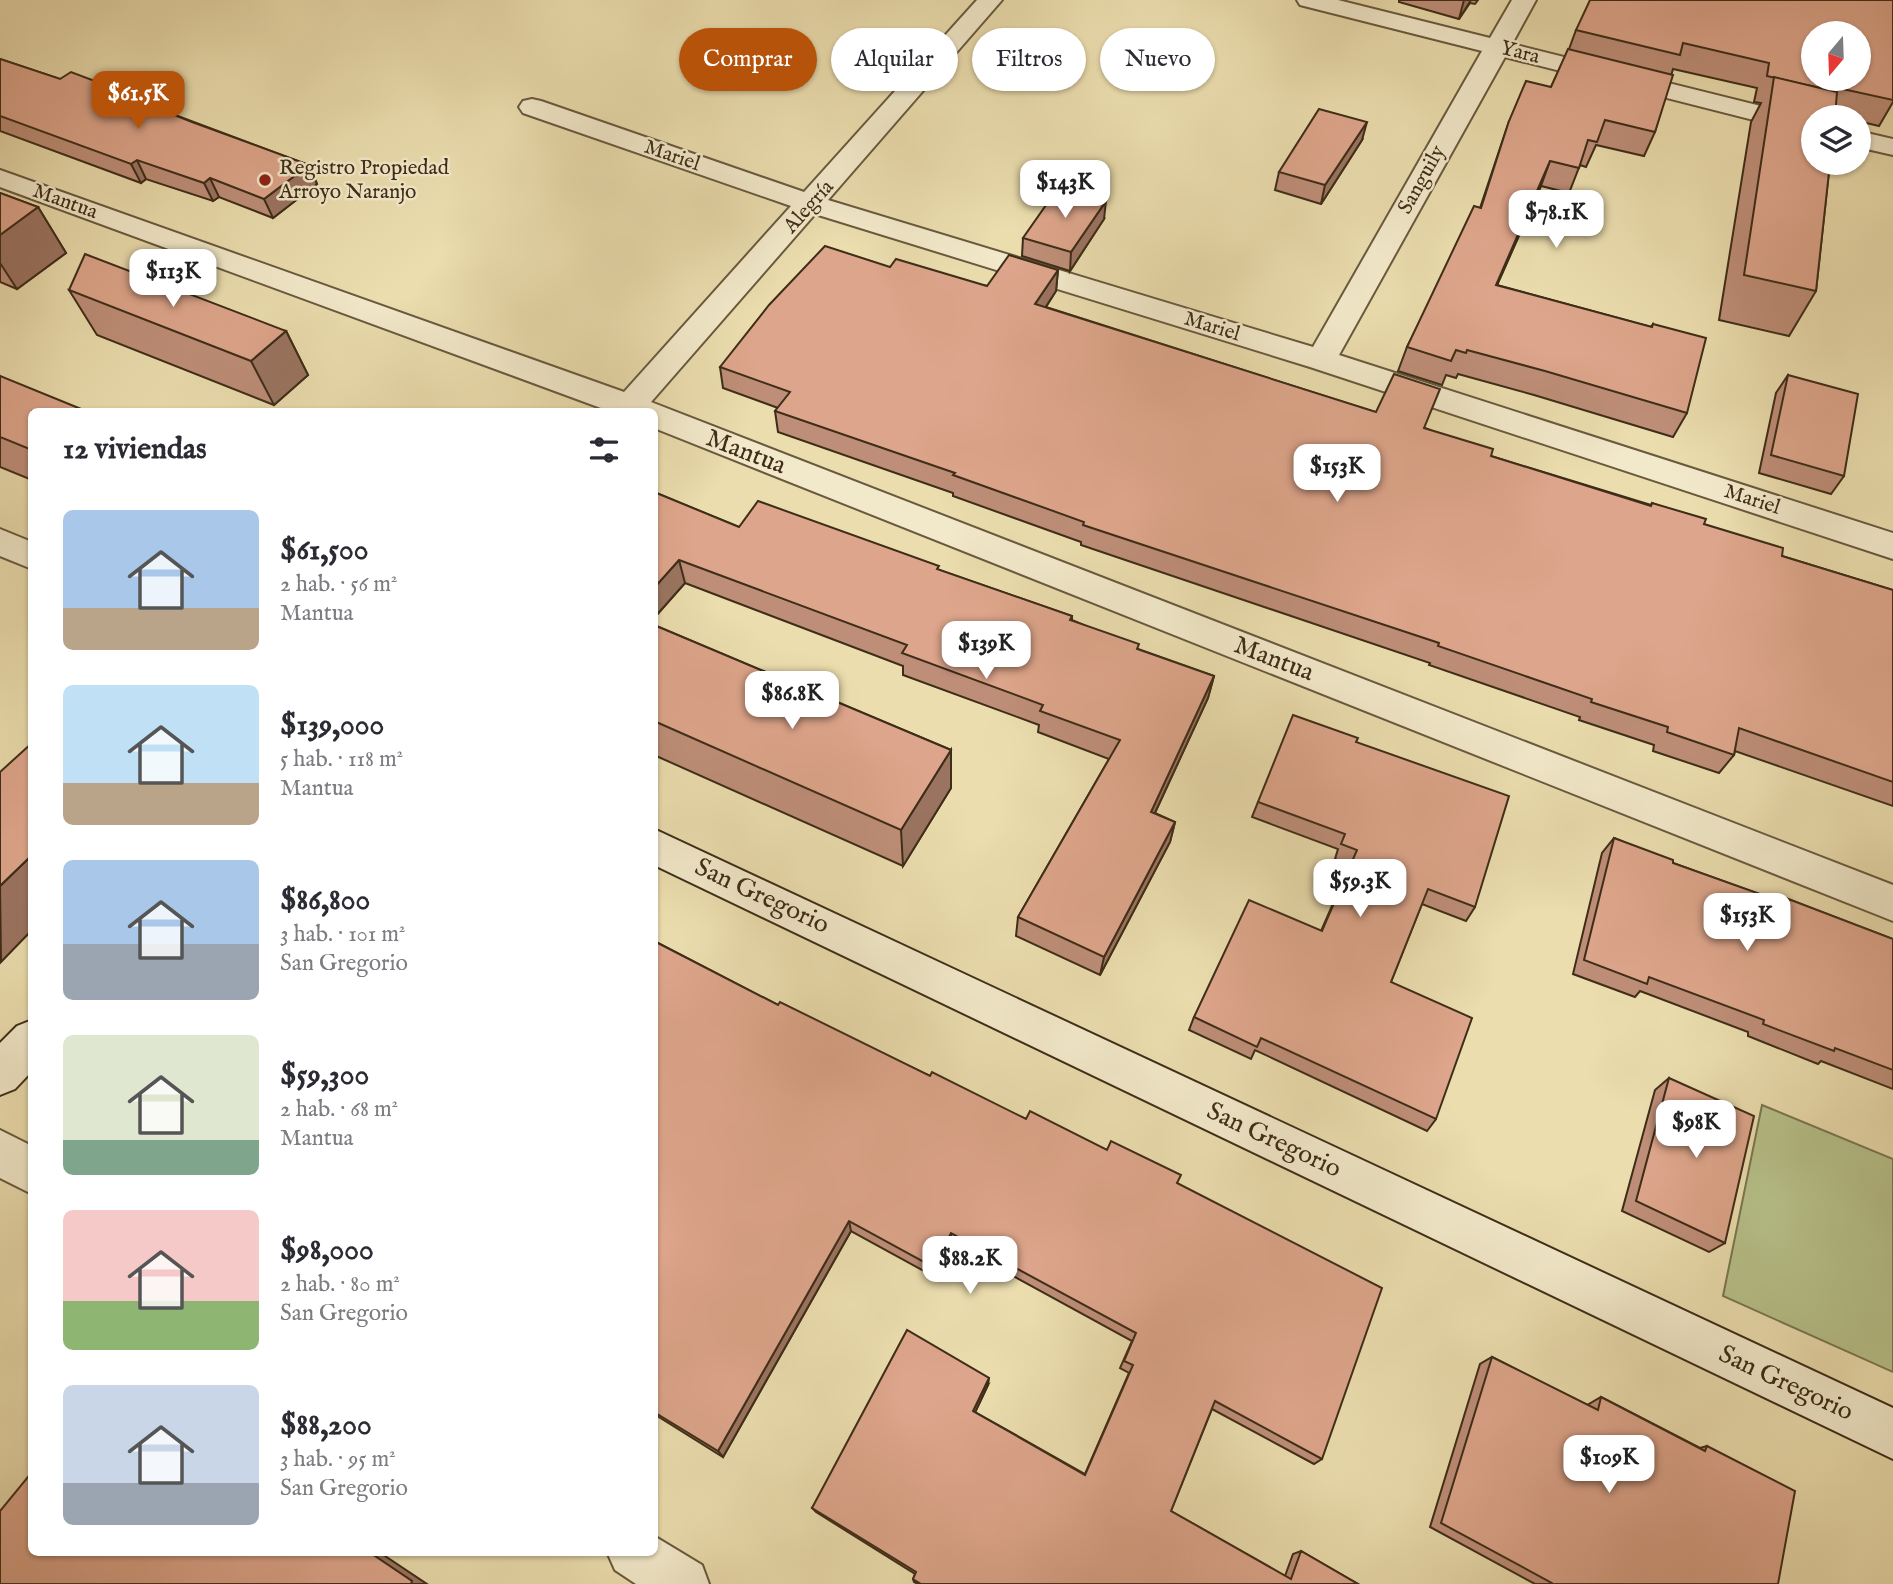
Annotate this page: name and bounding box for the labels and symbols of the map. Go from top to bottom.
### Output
north arrow [1801,21,1871,91]
street label: Yara [1498,35,1543,71]
pin: $61.5K [81,72,195,131]
street label: Mariel [640,134,704,178]
street label: Sanguily [1392,140,1452,219]
place label: Registro Propiedad Arroyo Naranjo [278,155,450,206]
pin: $143K [1016,160,1114,220]
marker: Registro Propiedad Arroyo Naranjo [257,172,273,188]
street label: Alegría [777,174,841,240]
street label: Mantua [29,178,102,226]
pin: $78.1K [1499,190,1613,250]
pin: $113K [124,250,222,309]
street label: Mariel [1181,306,1244,348]
street label: Mantua [701,422,791,483]
pin: $153K [1288,444,1386,504]
street label: Mariel [1721,478,1784,522]
pin: $139K [937,622,1035,681]
street label: Mantua [1229,629,1319,690]
pin: $86.8K [735,672,849,731]
street label: San Gregorio [690,850,834,942]
pin: $59.3K [1303,860,1417,919]
pin: $153K [1698,894,1796,953]
street label: San Gregorio [1202,1094,1346,1186]
pin: $98K [1655,1100,1737,1160]
pin: $88.2K [913,1236,1027,1296]
street label: San Gregorio [1714,1337,1858,1429]
pin: $109K [1560,1436,1658,1495]

